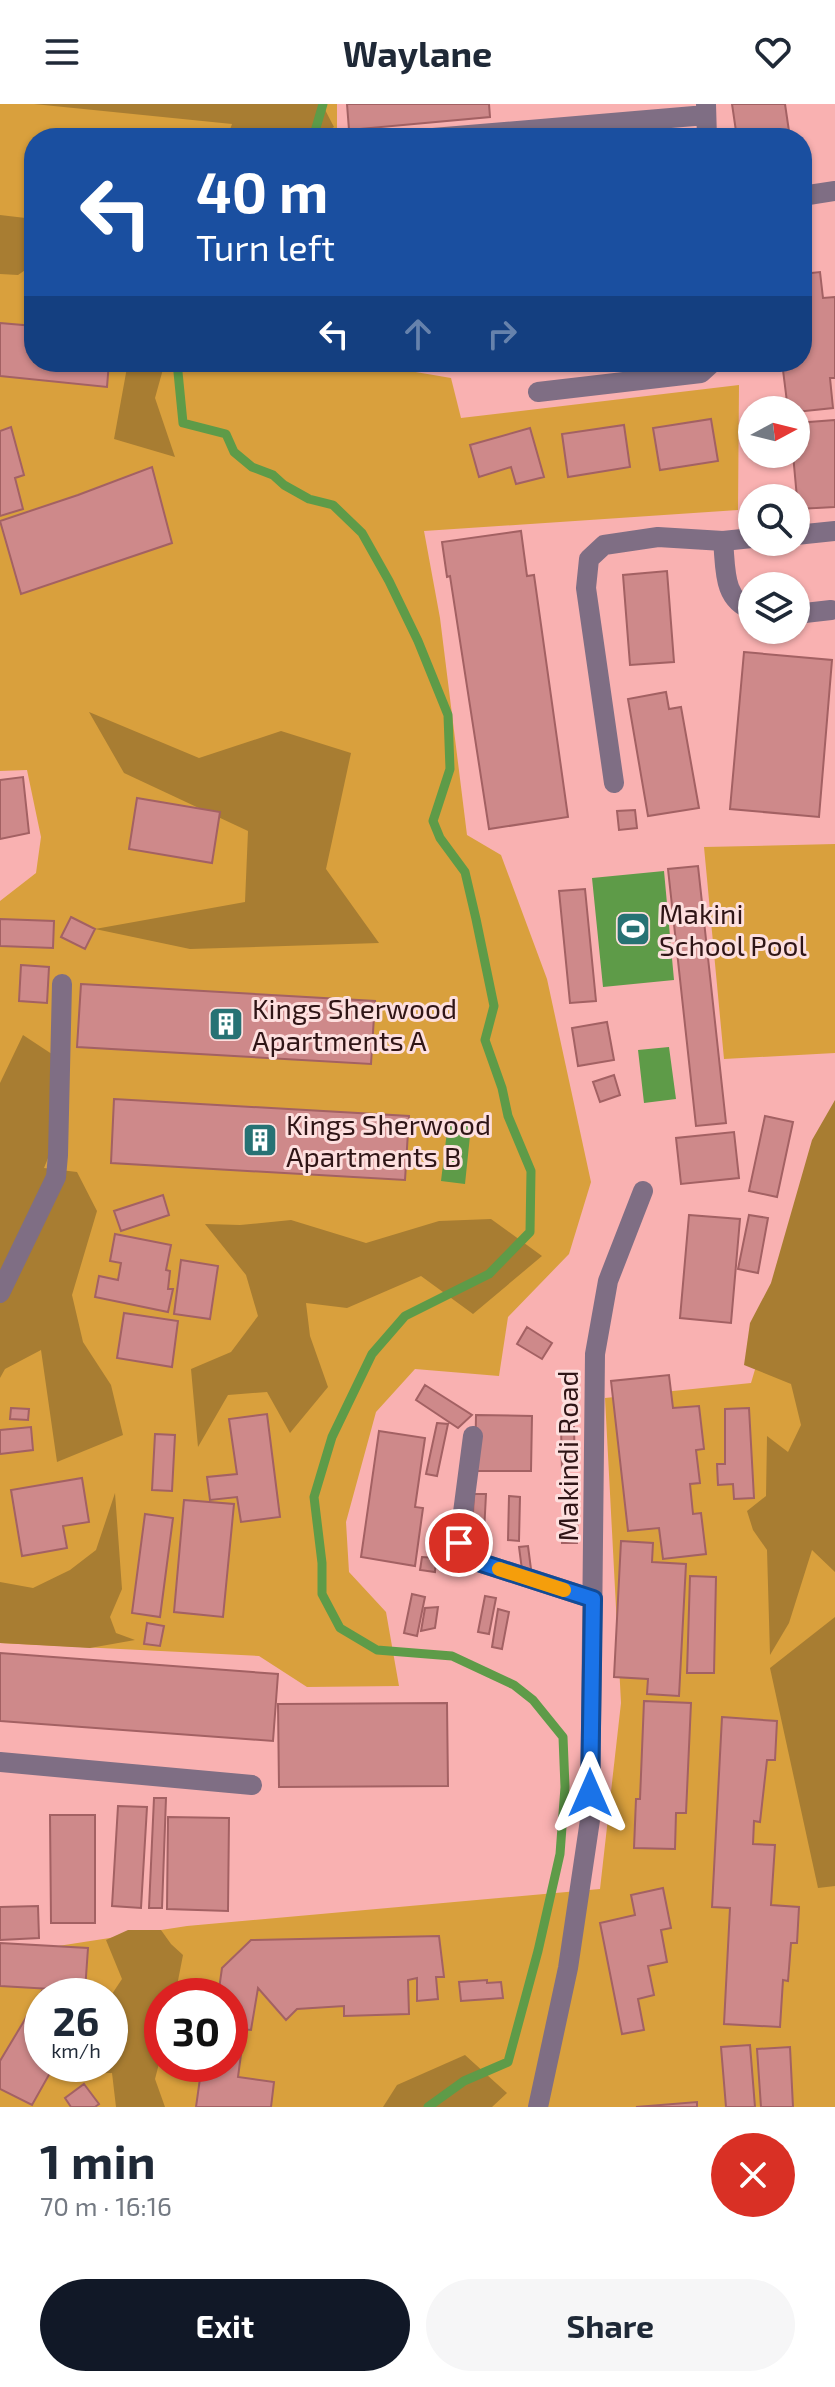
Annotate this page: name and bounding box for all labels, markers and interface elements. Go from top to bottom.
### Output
icon: menu [40,30,84,74]
icon: heart [751,30,795,74]
text: Waylane [343,31,492,74]
text: 40 m [196,157,328,224]
icon: left [64,160,168,264]
text: Turn left [196,225,335,268]
icon: left [312,312,356,356]
icon: ahead [396,312,440,356]
icon: right [480,312,524,356]
north arrow [738,396,810,468]
map controls [738,396,810,644]
button: search [738,484,810,556]
button: layers [738,572,810,644]
place label: Makini School Pool [659,896,807,962]
sports icon: Makini School Pool [614,910,652,948]
place label: Kings Sherwood Apartments A [252,991,457,1057]
building icon: Kings Sherwood Apartments A [207,1005,245,1043]
place label: Kings Sherwood Apartments B [286,1107,491,1173]
building icon: Kings Sherwood Apartments B [241,1121,279,1159]
street label: Makindi Road [550,1370,584,1542]
pin [425,1509,493,1577]
icon: arrive [437,1521,481,1565]
position arrow [548,1751,632,1835]
speed limit sign: 30 [144,1978,248,2082]
text: 26 [53,1996,99,2044]
text: km/h [51,2038,101,2062]
text: 1 min [40,2131,156,2189]
button: close [711,2133,795,2217]
text: 70 m · 16:16 [40,2190,172,2221]
button: Exit [40,2279,410,2371]
button: Share [426,2279,795,2371]

